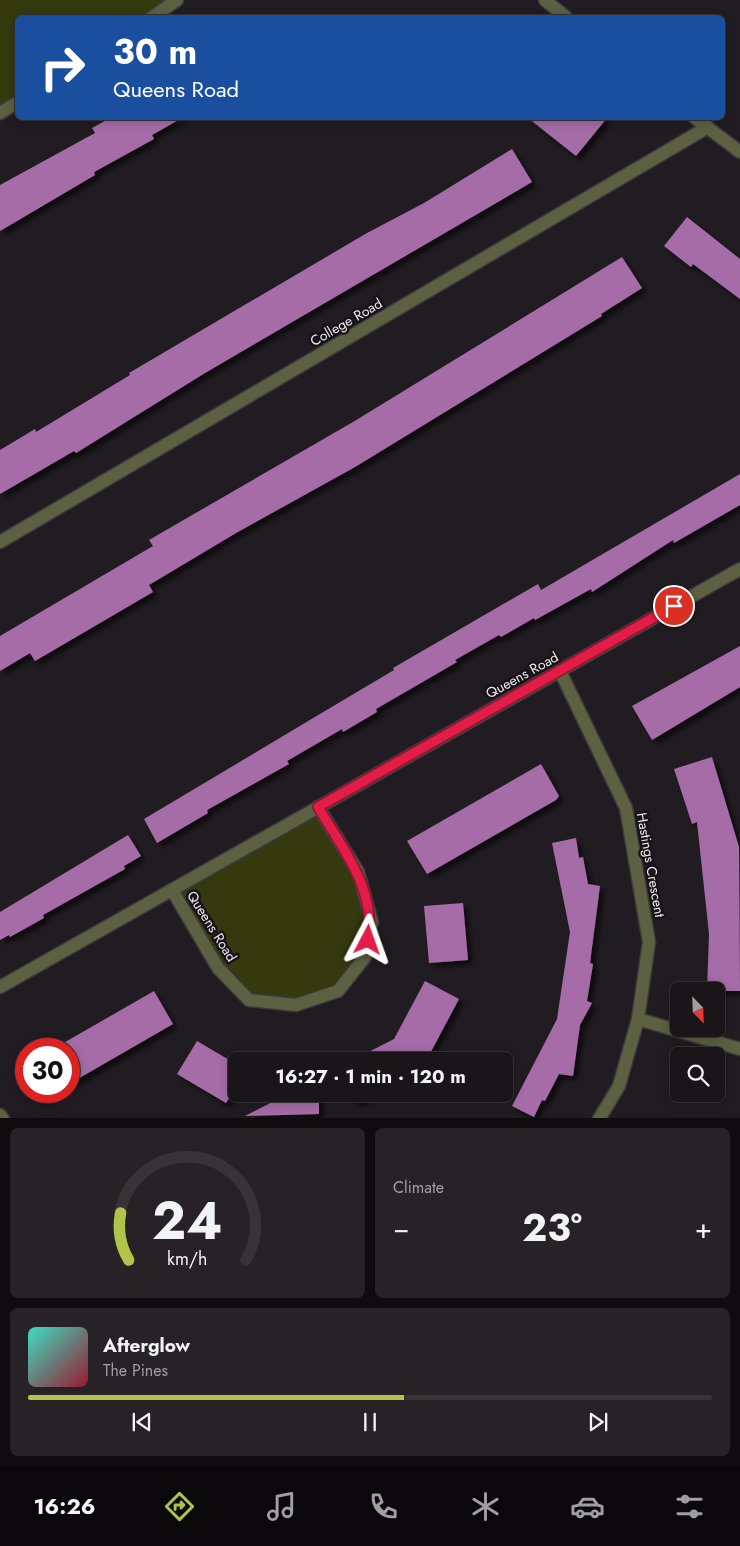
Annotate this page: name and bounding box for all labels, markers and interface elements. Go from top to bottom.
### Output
text: 30 m [113,27,197,77]
icon: right [30,35,95,100]
text: Queens Road [113,73,239,105]
street label: College Road [306,293,386,351]
pin [653,585,695,627]
icon: arrive [660,592,688,620]
street label: Queens Road [482,647,562,703]
street label: Hastings Crescent [632,811,670,920]
street label: Queens Road [182,887,242,965]
position arrow [341,913,393,965]
north arrow [670,982,725,1038]
map controls [670,982,725,1102]
speed limit sign: 30 [15,1038,80,1103]
button: search [670,1047,725,1102]
text: 16:27 · 1 min · 120 m [275,1063,466,1090]
text: Climate [393,1176,444,1199]
text: 24 [152,1183,223,1259]
text: 23° [522,1200,582,1255]
text: − [393,1208,410,1249]
text: + [695,1208,712,1249]
text: km/h [167,1246,208,1272]
text: Afterglow [103,1332,190,1359]
text: The Pines [103,1359,168,1382]
icon: previous [128,1408,156,1436]
icon: pause [356,1408,384,1436]
icon: next [584,1408,612,1436]
icon: directions [162,1489,197,1524]
icon: music [264,1489,299,1524]
icon: phone [366,1489,401,1524]
icon: climate [468,1489,503,1524]
icon: car [570,1489,605,1524]
icon: filters [672,1489,707,1524]
text: 16:26 [33,1490,96,1522]

